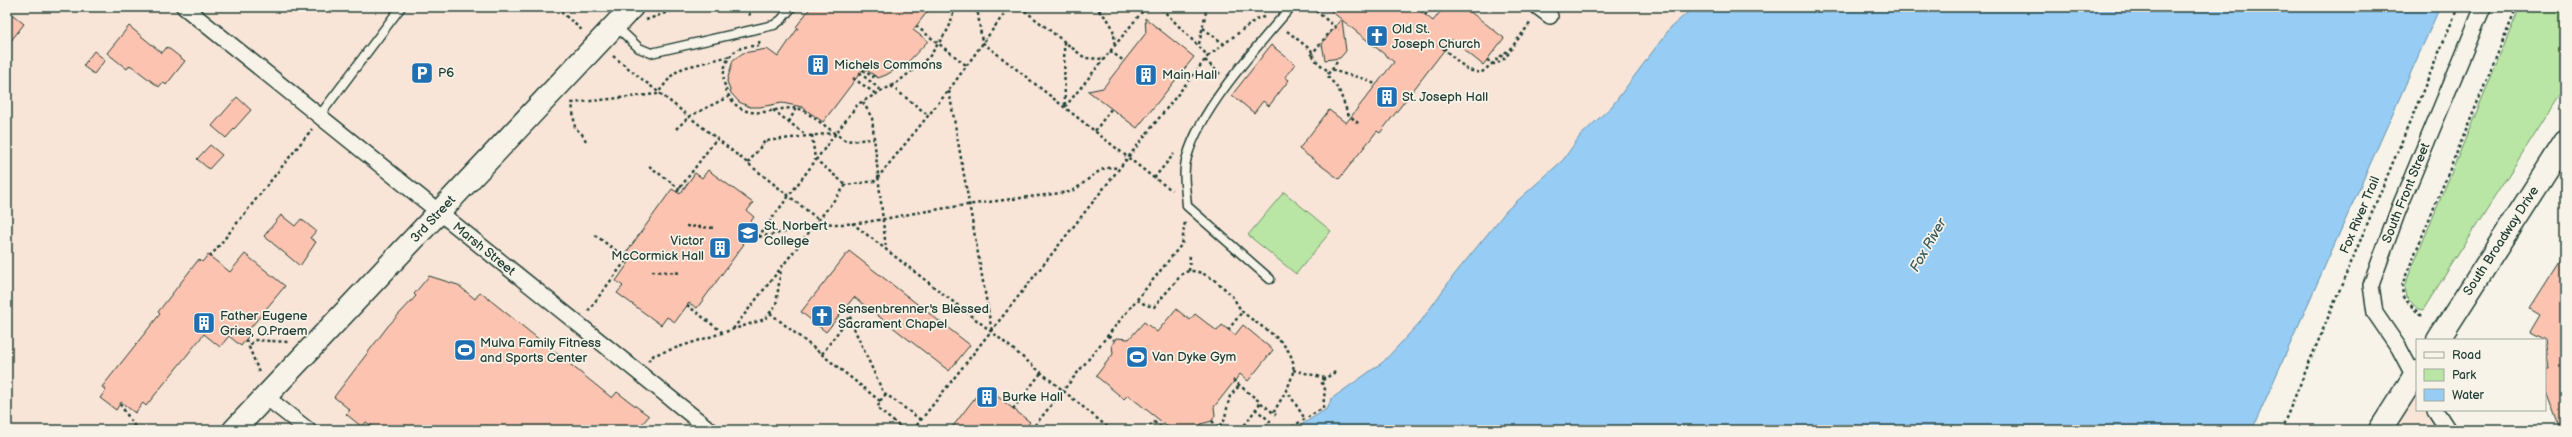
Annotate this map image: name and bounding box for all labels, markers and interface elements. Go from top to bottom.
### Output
place label: Old St. Joseph Church [1392,21,1480,52]
church icon: Old St. Joseph Church [1364,23,1390,49]
building icon: Michels Commons [805,52,831,78]
place label: Michels Commons [834,57,943,73]
parking icon: P6 [409,60,435,86]
building icon: Main Hall [1133,62,1159,88]
place label: P6 [438,65,454,81]
place label: Main Hall [1162,67,1217,83]
building icon: St. Joseph Hall [1374,84,1400,110]
place label: St. Joseph Hall [1402,89,1488,105]
street label: South Front Street [2379,140,2433,246]
street label: Fox River Trail [2337,174,2383,256]
street label: South Broadway Drive [2460,183,2542,299]
street label: 3rd Street [407,192,459,246]
water label: Fox River [1906,215,1951,275]
place label: St. Norbert College [764,218,828,249]
street label: Marsh Street [449,219,519,279]
school or university icon: St. Norbert College [735,220,761,246]
place label: Victor McCormick Hall [611,233,704,264]
building icon: Victor McCormick Hall [707,235,733,261]
place label: Sensenbrenner's Blessed Sacrament Chapel [838,301,989,332]
church icon: Sensenbrenner's Blessed Sacrament Chapel [809,303,835,329]
place label: Father Eugene Gries, O.Praem [220,308,308,339]
building icon: Father Eugene Gries, O.Praem [191,310,217,336]
place label: Mulva Family Fitness and Sports Center [480,335,602,366]
sports icon: Mulva Family Fitness and Sports Center [452,337,478,363]
legend [2416,339,2546,411]
sports icon: Van Dyke Gym [1124,344,1150,370]
text: Road [2452,348,2481,363]
place label: Van Dyke Gym [1152,349,1237,365]
text: Park [2452,368,2476,383]
building icon: Burke Hall [974,384,1000,410]
text: Water [2452,388,2484,403]
place label: Burke Hall [1002,389,1063,405]

